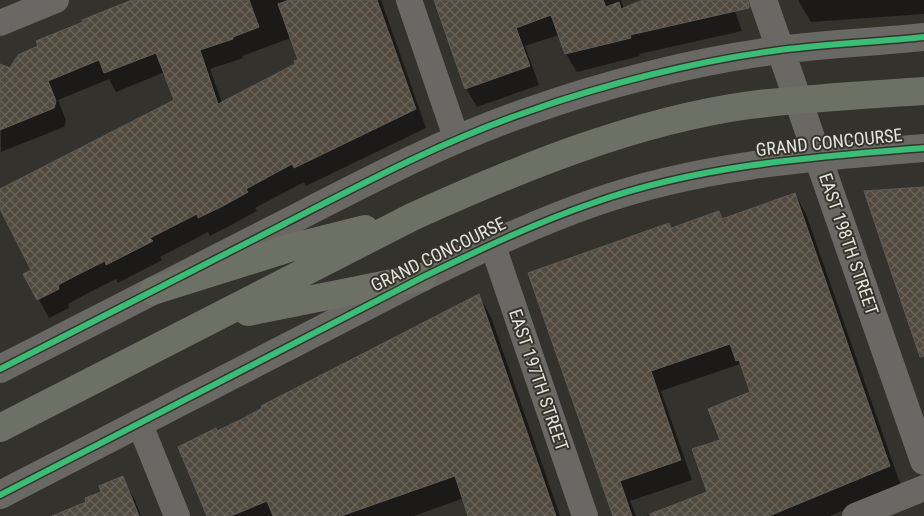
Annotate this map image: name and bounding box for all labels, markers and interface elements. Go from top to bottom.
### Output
street label: GRAND CONCOURSE [755,124,903,160]
street label: EAST 198TH STREET [815,170,883,318]
street label: GRAND CONCOURSE [367,212,509,296]
street label: EAST 197TH STREET [505,306,573,454]

